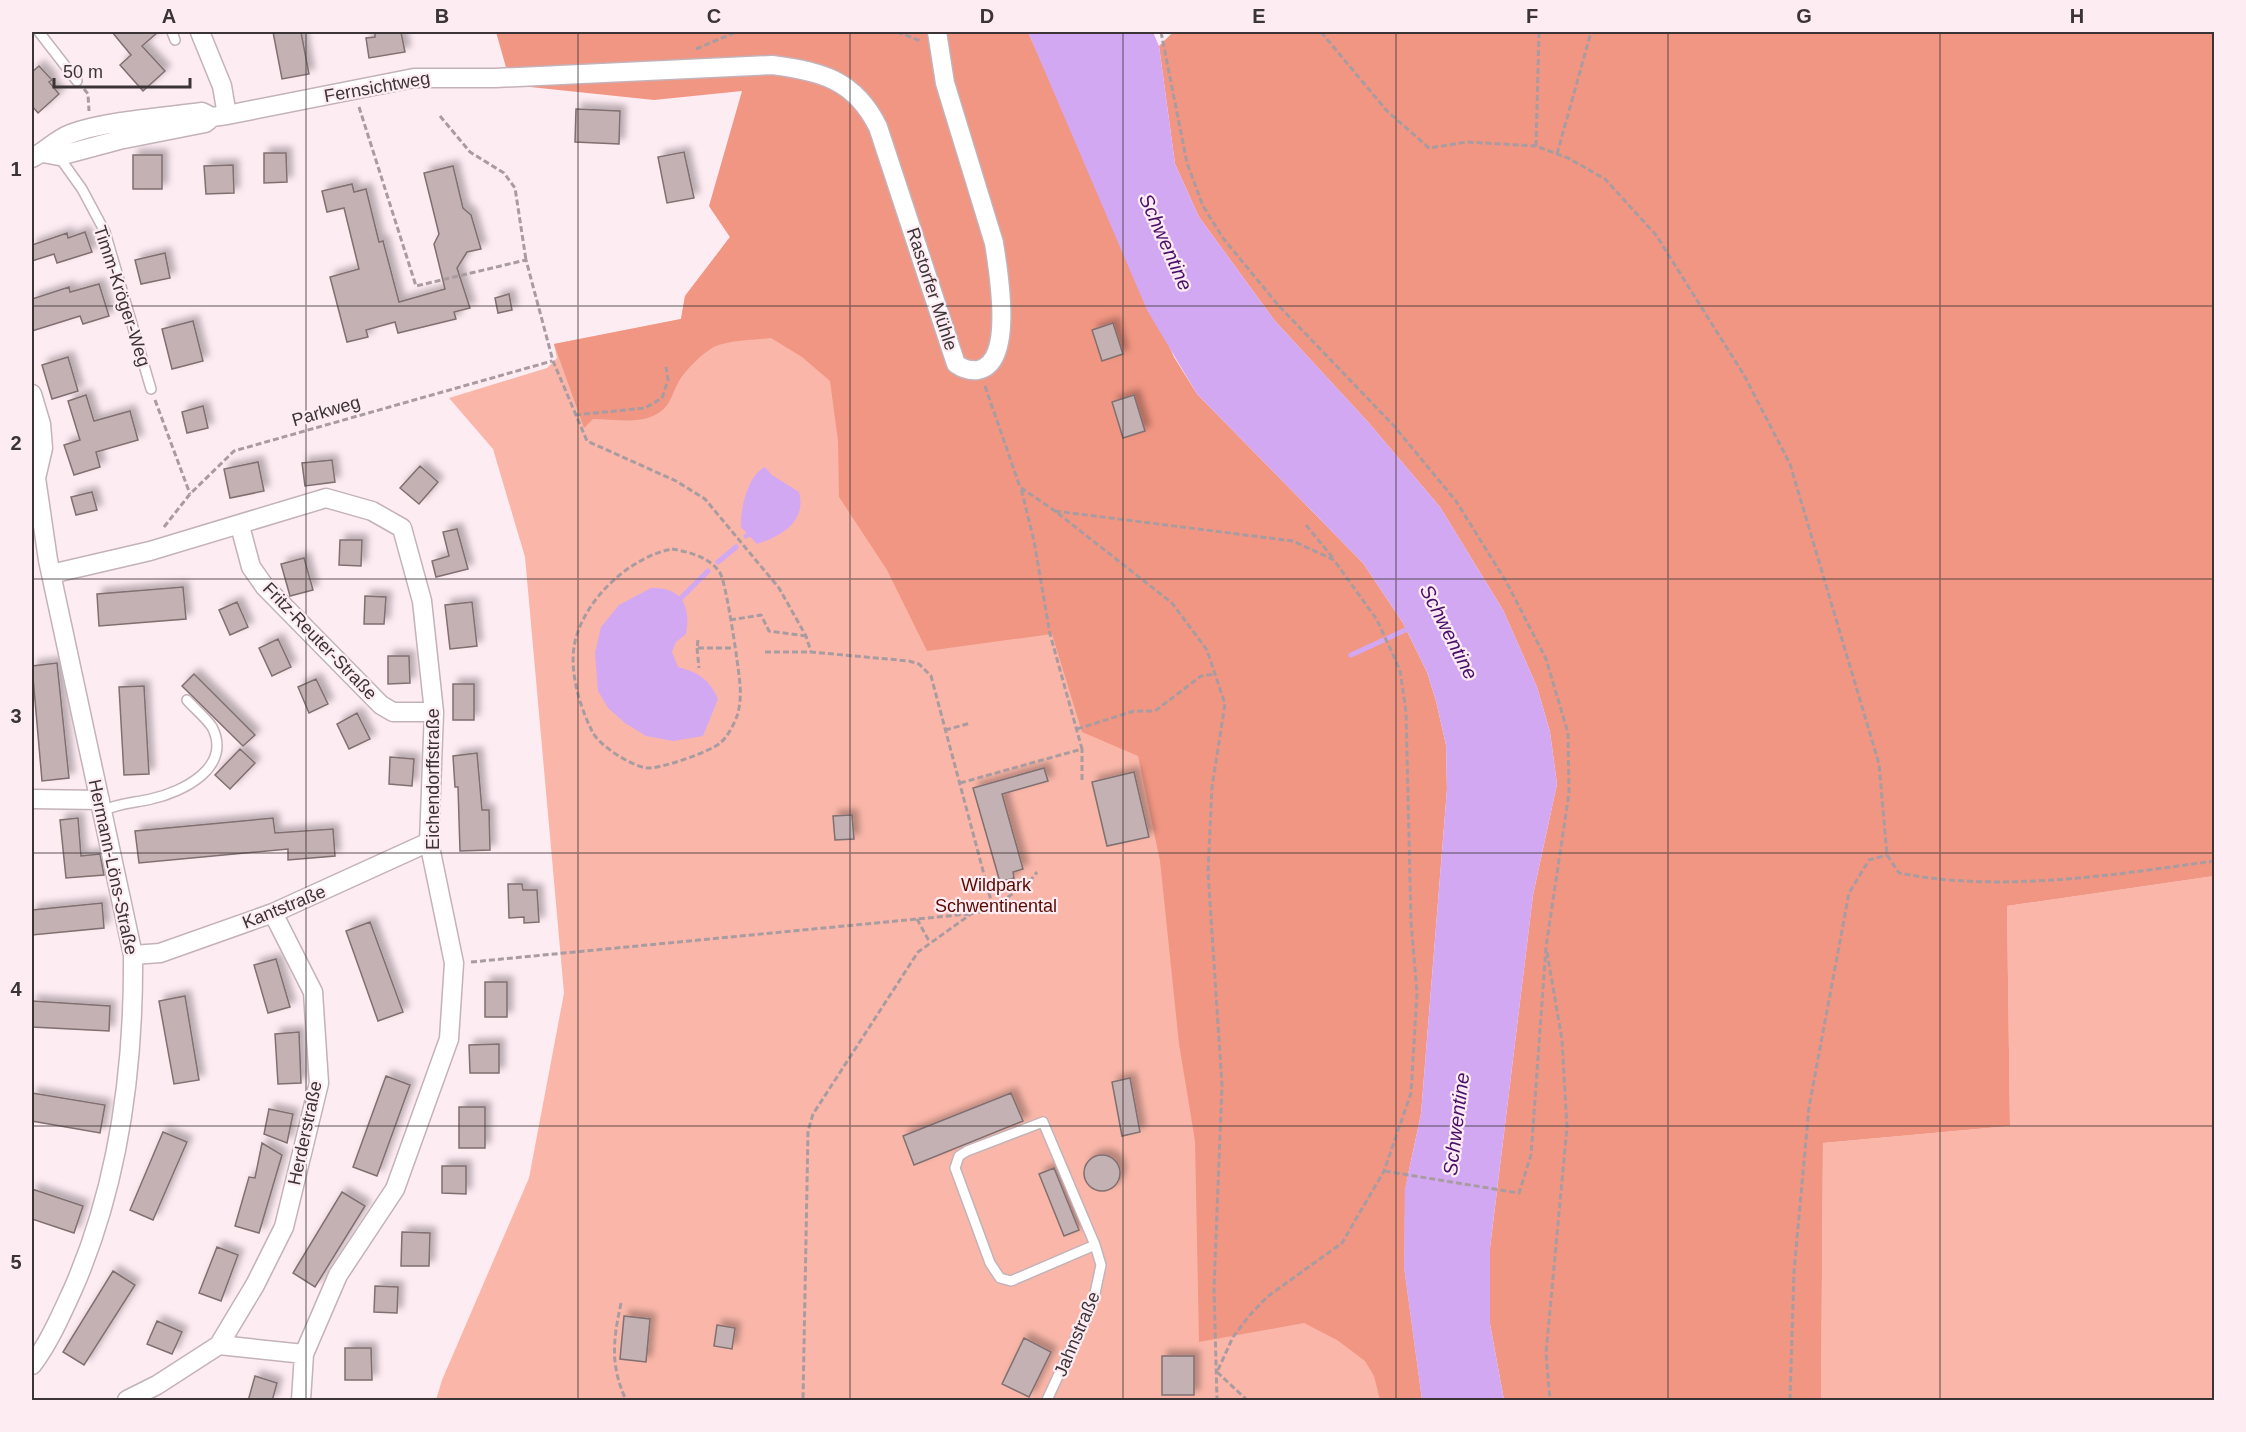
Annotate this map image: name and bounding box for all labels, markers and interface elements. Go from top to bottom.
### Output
text: A [162,5,176,27]
text: B [435,5,449,27]
text: C [707,5,721,27]
text: D [980,5,994,27]
text: E [1252,5,1266,27]
text: F [1526,5,1538,27]
text: G [1796,5,1812,27]
text: H [2070,5,2084,27]
scale bar [54,51,190,89]
text: 50 m [63,62,103,82]
street label: Fernsichtweg [323,68,431,106]
text: 1 [10,158,22,180]
water label: Schwentine [1135,190,1197,294]
street label: Timm-Kröger-Weg [90,223,154,369]
street label: Rastorfer Mühle [903,225,961,353]
street label: Parkweg [290,392,362,430]
text: 2 [10,432,22,454]
street label: Fritz-Reuter-Straße [259,578,381,704]
water label: Schwentine [1416,581,1482,683]
text: 3 [10,705,22,727]
street label: Eichendorffstraße [423,708,443,850]
street label: Hermann-Löns-Straße [85,777,141,957]
park label: Wildpark Schwentinental [935,875,1057,916]
street label: Kantstraße [239,881,329,933]
text: 4 [10,978,22,1000]
water label: Schwentine [1439,1071,1473,1177]
street label: Herderstraße [284,1079,326,1187]
text: 5 [10,1251,22,1273]
street label: Jahnstraße [1050,1289,1104,1379]

